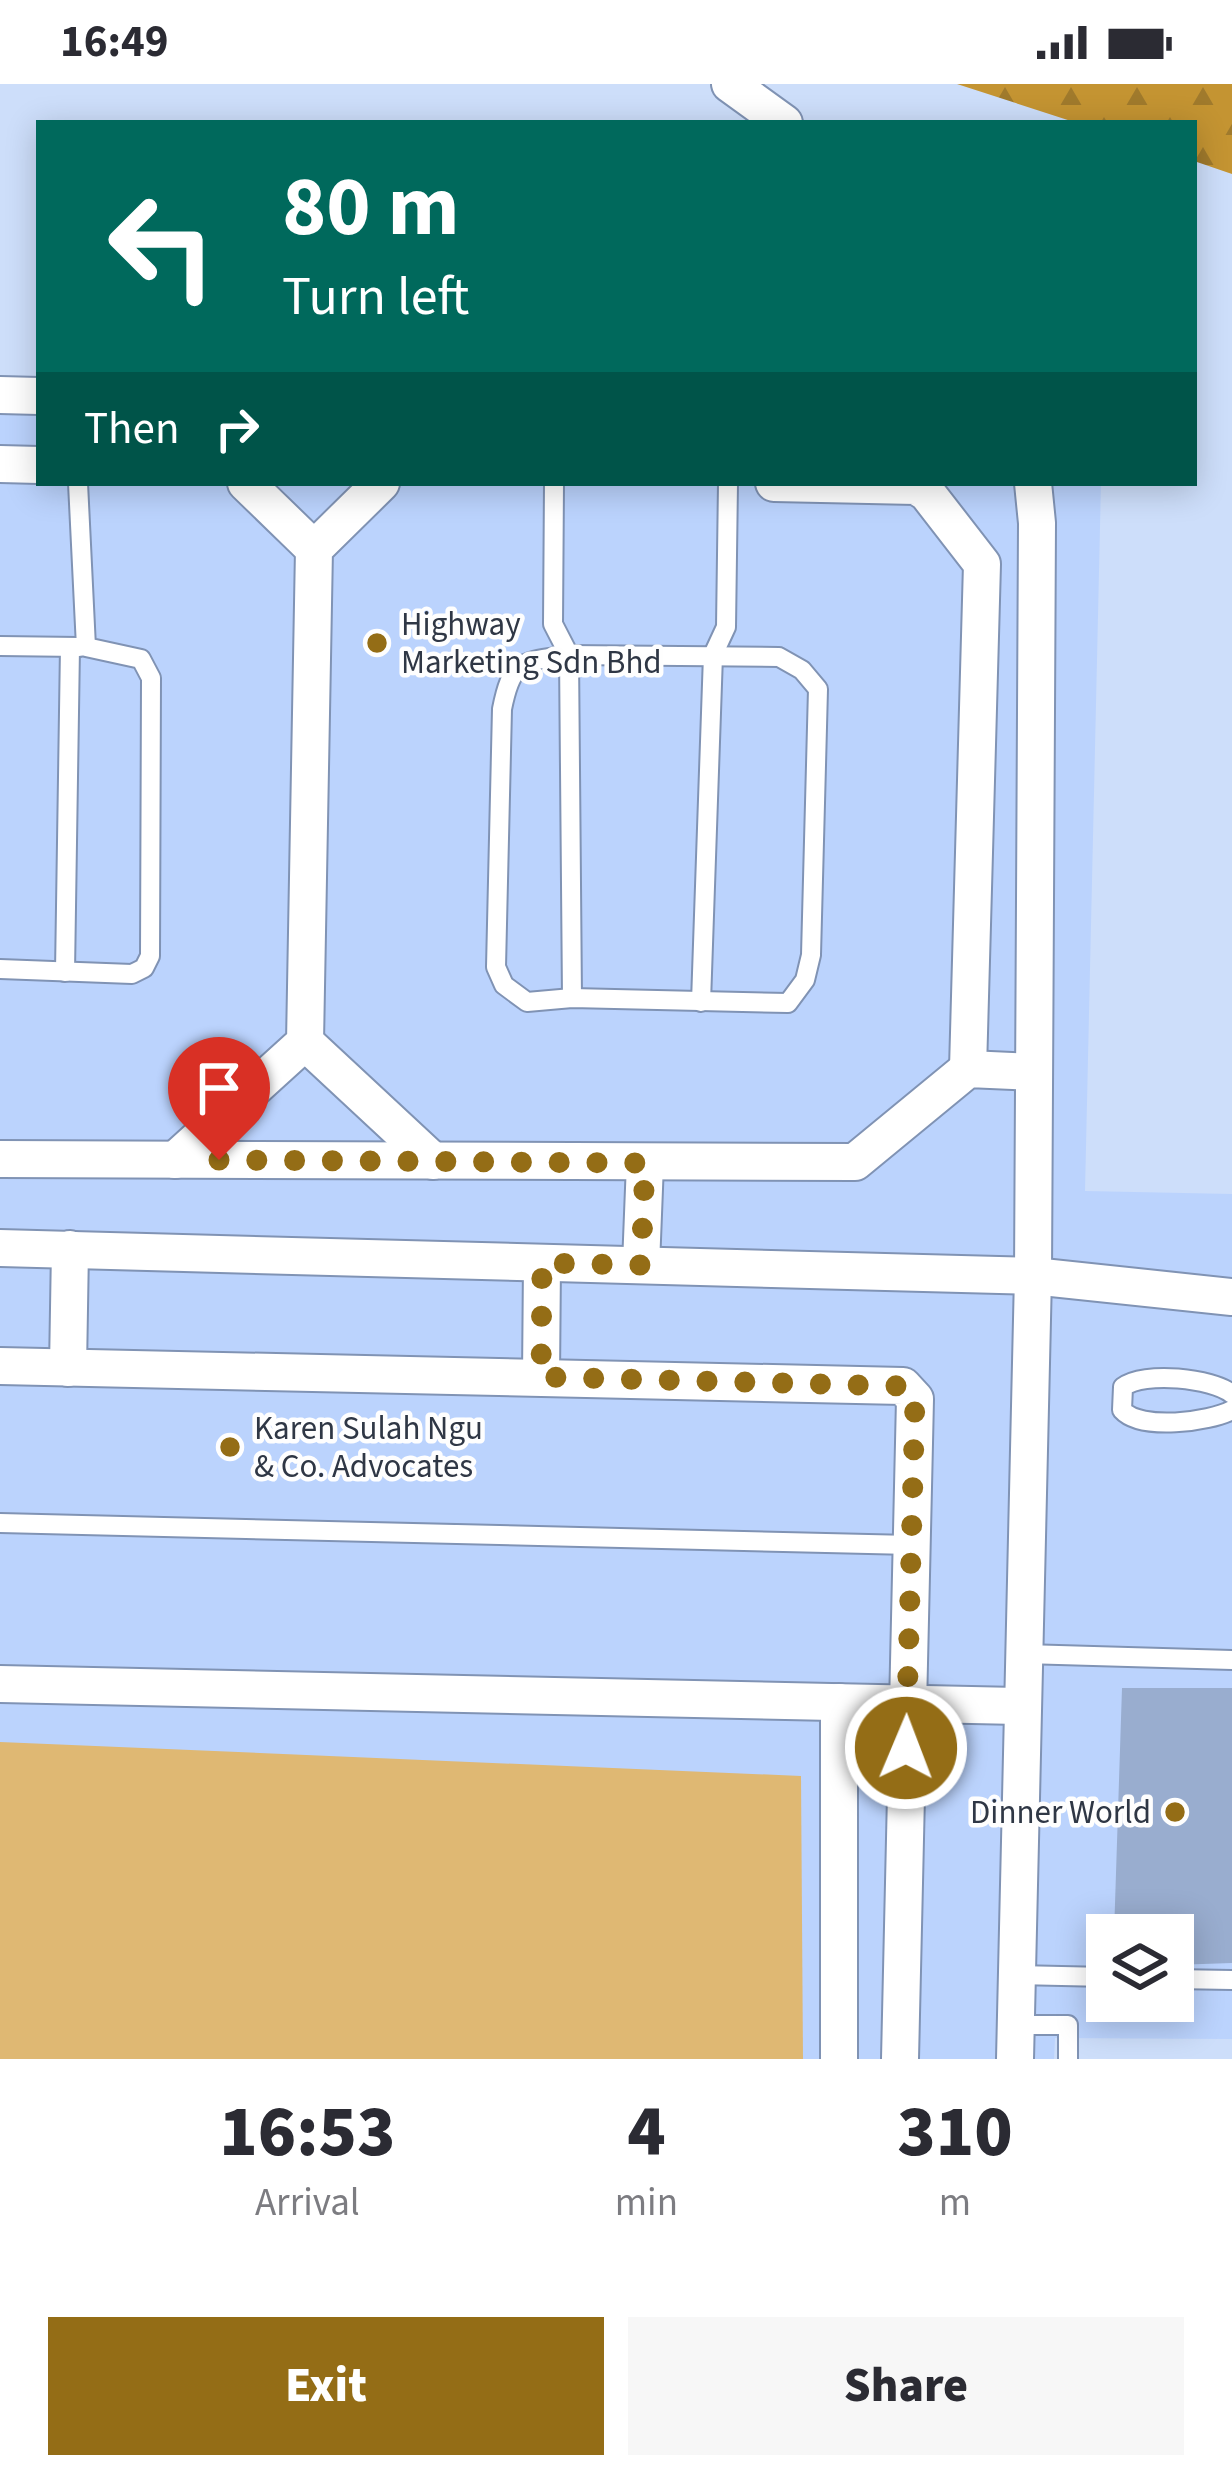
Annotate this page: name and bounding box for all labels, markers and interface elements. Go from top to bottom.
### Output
text: 16:49 [60,10,169,74]
text: 80 m [282,148,460,268]
icon: left [84,168,240,324]
text: Turn left [282,259,469,336]
icon: right [204,396,270,462]
text: Then [84,397,180,461]
place label: Highway Marketing Sdn Bhd [401,601,662,686]
marker: Highway Marketing Sdn Bhd [364,630,390,656]
pin [168,1037,270,1160]
icon: arrive [186,1055,252,1121]
place label: Karen Sulah Ngu & Co. Advocates [254,1405,483,1490]
marker: Karen Sulah Ngu & Co. Advocates [217,1434,243,1460]
position arrow [843,1685,969,1811]
place label: Dinner World [970,1789,1151,1836]
marker: Dinner World [1162,1799,1188,1825]
map controls [1086,1914,1194,2022]
button: layers [1086,1914,1194,2022]
text: 16:53 [219,2081,395,2184]
text: 4 [627,2081,666,2184]
text: 310 [897,2081,1013,2184]
text: Arrival [255,2175,360,2231]
text: min [615,2175,678,2231]
text: m [939,2175,971,2231]
button: Exit [48,2317,604,2455]
button: Share [628,2317,1184,2455]

